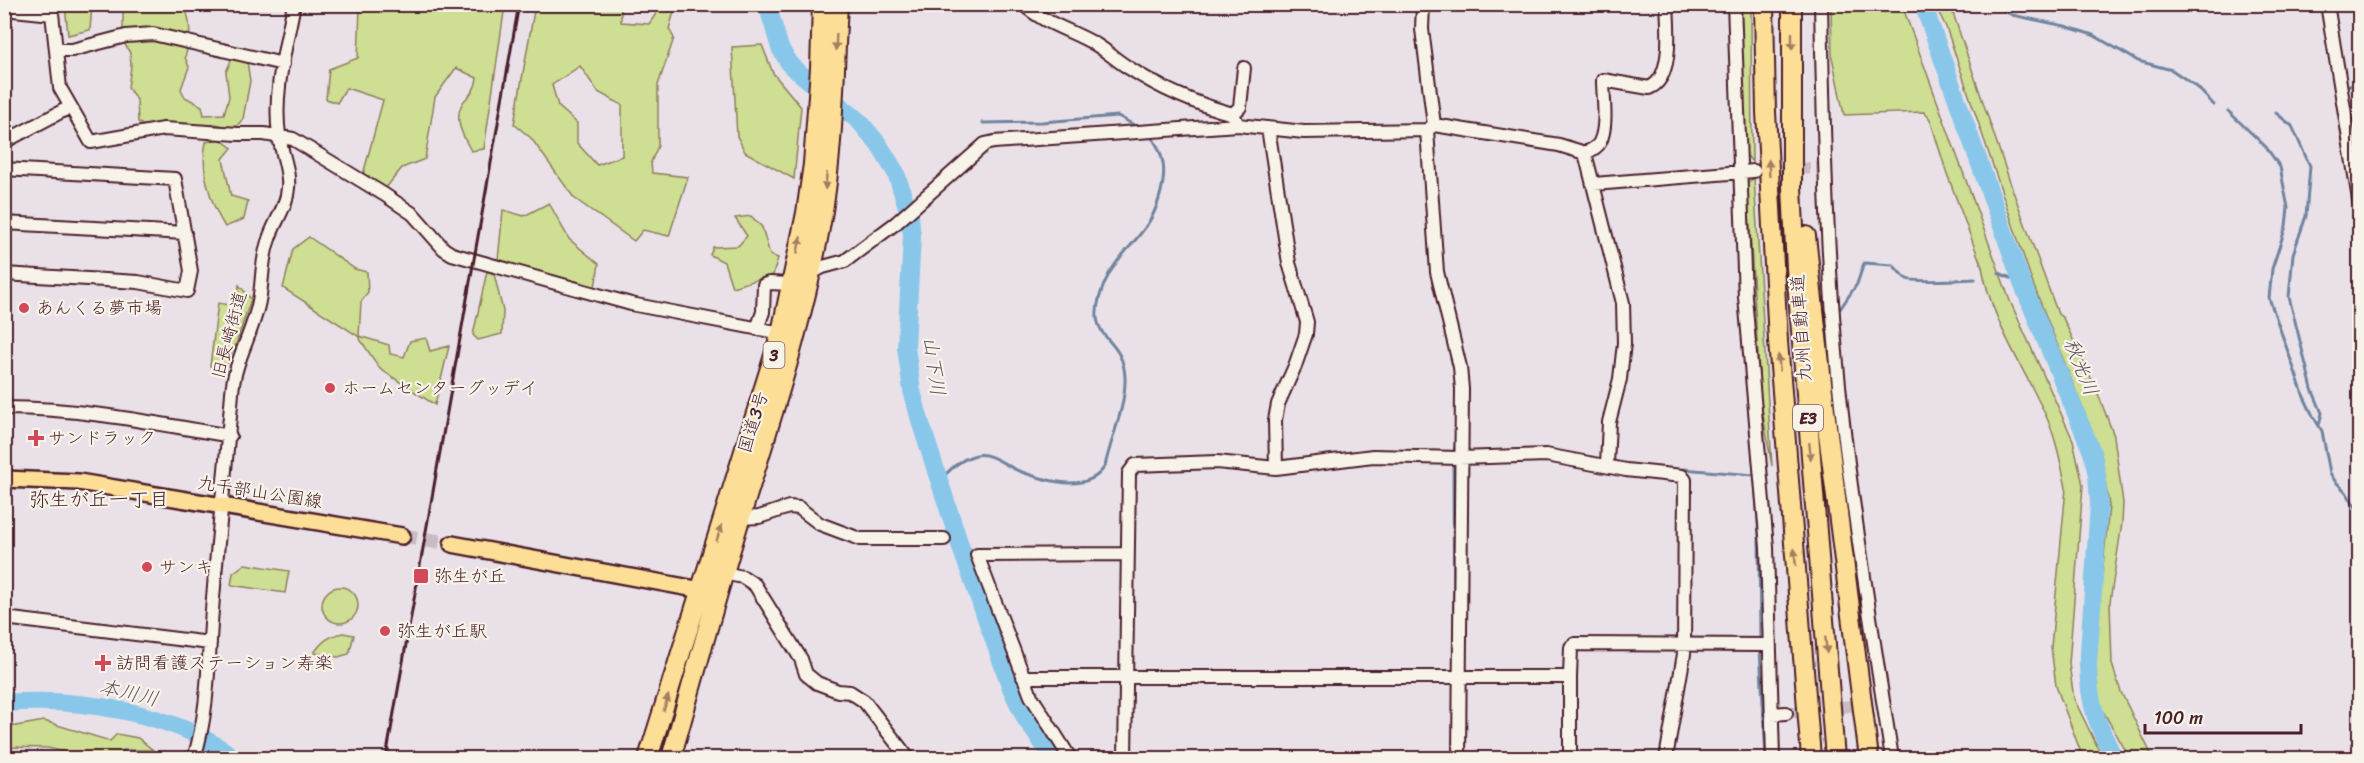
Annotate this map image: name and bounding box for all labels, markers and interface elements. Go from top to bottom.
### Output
one-way arrow [1788,32,1797,51]
one-way arrow [831,33,840,52]
one-way arrow [1764,159,1773,178]
one-way arrow [822,172,831,191]
one-way arrow [795,235,804,254]
street label: 九州自動車道 [1781,273,1821,383]
street label: 旧長崎街道 [202,287,256,383]
place label: あんくる夢市場 [36,292,162,324]
marker: あんくる夢市場 [17,301,31,315]
water label: 秋光川 [2054,333,2108,401]
water label: 山下川 [912,334,956,398]
road number: 3 [764,342,784,368]
one-way arrow [1774,353,1784,372]
place label: ホームセンターグッデイ [342,372,537,404]
marker: ホームセンターグッデイ [323,381,337,395]
street label: 国道3号 [728,387,778,457]
road number: E3 [1793,405,1823,431]
place label: サンドラック [48,422,156,454]
marker: サンドラック [29,431,43,445]
one-way arrow [1805,441,1815,460]
street label: 九千部山公園線 [195,466,325,518]
district label: 弥生が丘一丁目 [29,482,169,517]
one-way arrow [715,524,724,542]
one-way arrow [1790,548,1800,567]
place label: サンキ [159,551,213,583]
marker: サンキ [140,560,154,574]
place label: 弥生が丘 [434,560,506,592]
marker: 弥生が丘 [412,567,430,585]
place label: 弥生が丘駅 [397,615,487,647]
marker: 弥生が丘駅 [378,624,392,638]
one-way arrow [1821,635,1831,654]
place label: 訪問看護ステーション寿楽 [116,647,333,679]
marker: 訪問看護ステーション寿楽 [94,654,112,672]
water label: 本川川 [96,669,162,717]
one-way arrow [662,694,671,712]
scale bar [2145,697,2301,735]
text: 100 m [2154,702,2203,734]

